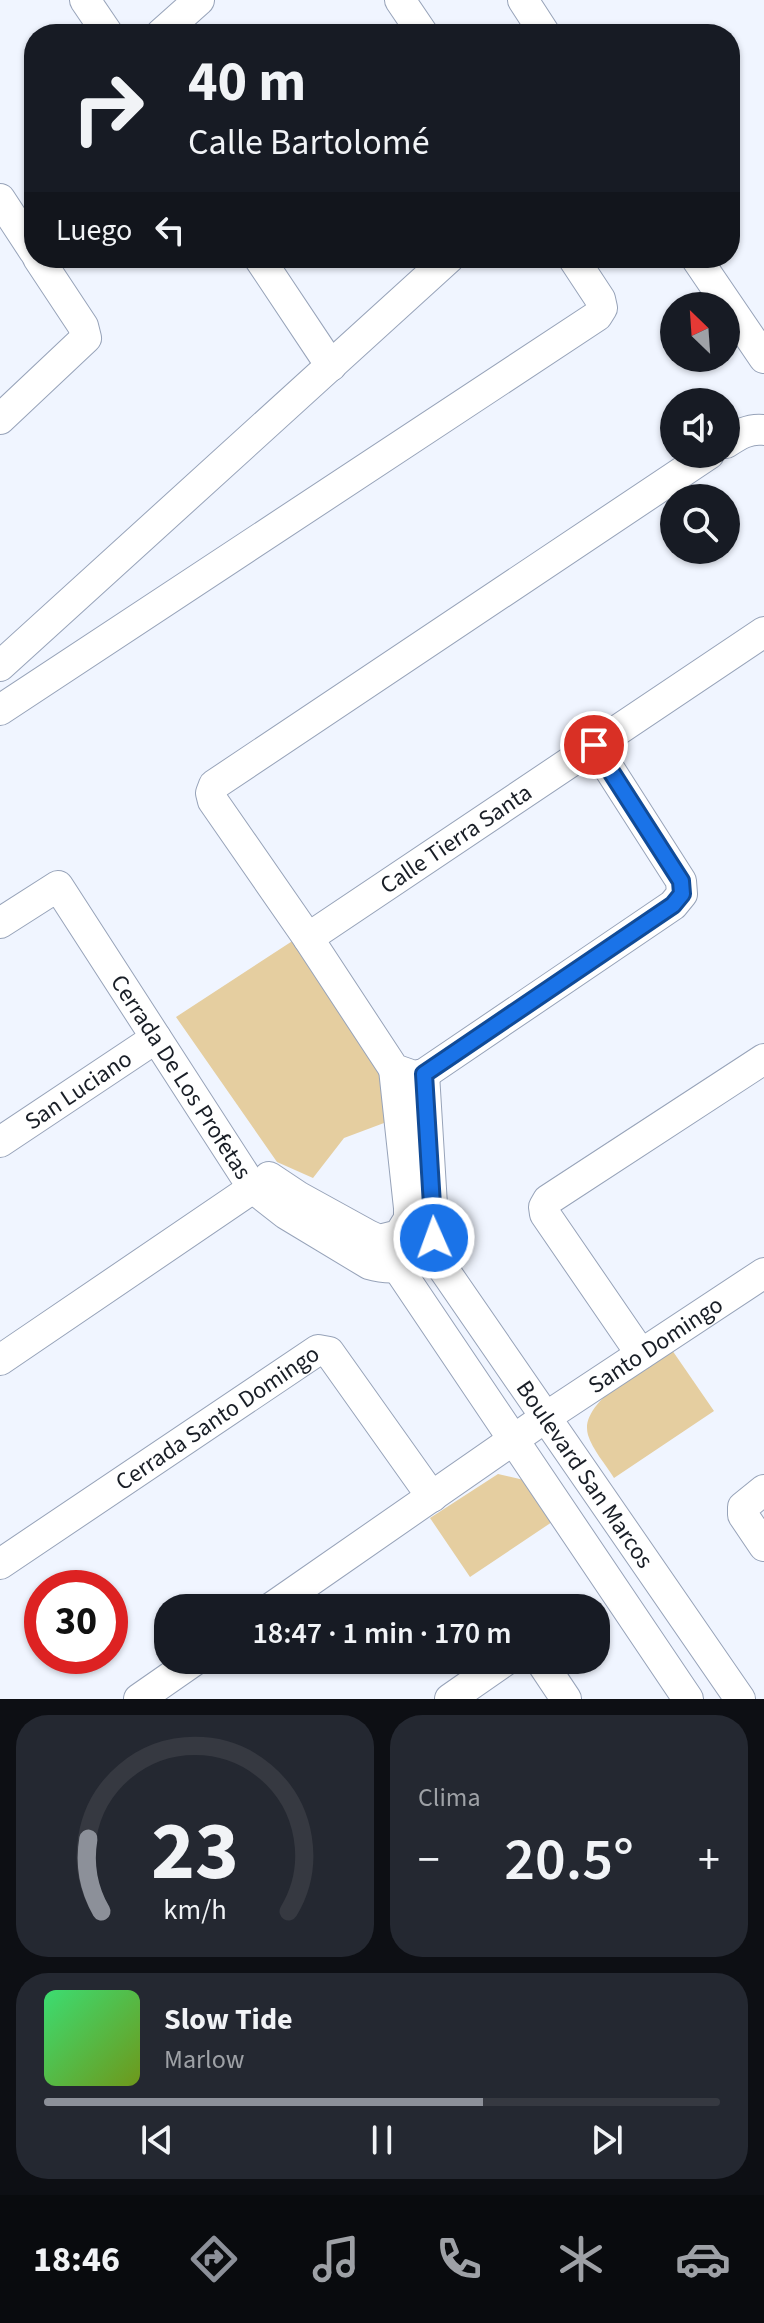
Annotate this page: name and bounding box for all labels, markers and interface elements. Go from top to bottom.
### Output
text: 40 m [188,43,306,122]
icon: right [56,56,160,160]
text: Calle Bartolomé [188,117,430,168]
icon: left [148,208,192,252]
text: Luego [56,209,132,252]
north arrow [660,292,740,372]
map controls [660,292,740,564]
button: sound [660,388,740,468]
button: search [660,484,740,564]
pin [560,711,628,779]
icon: arrive [572,723,616,767]
street label: Calle Tierra Santa [373,775,539,902]
street label: Cerrada De Los Profetas [102,968,260,1186]
street label: San Luciano [18,1041,139,1138]
position arrow [392,1196,476,1280]
street label: Santo Domingo [581,1287,730,1402]
street label: Cerrada Santo Domingo [108,1336,326,1499]
street label: Boulevard San Marcos [508,1373,662,1575]
speed limit sign: 30 [24,1570,128,1674]
text: 18:47 · 1 min · 170 m [252,1612,512,1655]
text: Clima [418,1779,481,1816]
text: 23 [151,1793,239,1911]
text: 20.5° [504,1818,634,1903]
text: − [418,1829,440,1892]
text: + [698,1829,720,1892]
text: km/h [163,1890,227,1930]
text: Slow Tide [164,1998,293,2041]
text: Marlow [164,2041,244,2078]
icon: previous [135,2118,179,2162]
icon: pause [360,2118,404,2162]
icon: next [585,2118,629,2162]
icon: directions [186,2231,242,2287]
icon: music [308,2231,364,2287]
icon: phone [431,2231,487,2287]
icon: climate [553,2231,609,2287]
icon: car [675,2231,731,2287]
text: 18:46 [33,2234,120,2285]

